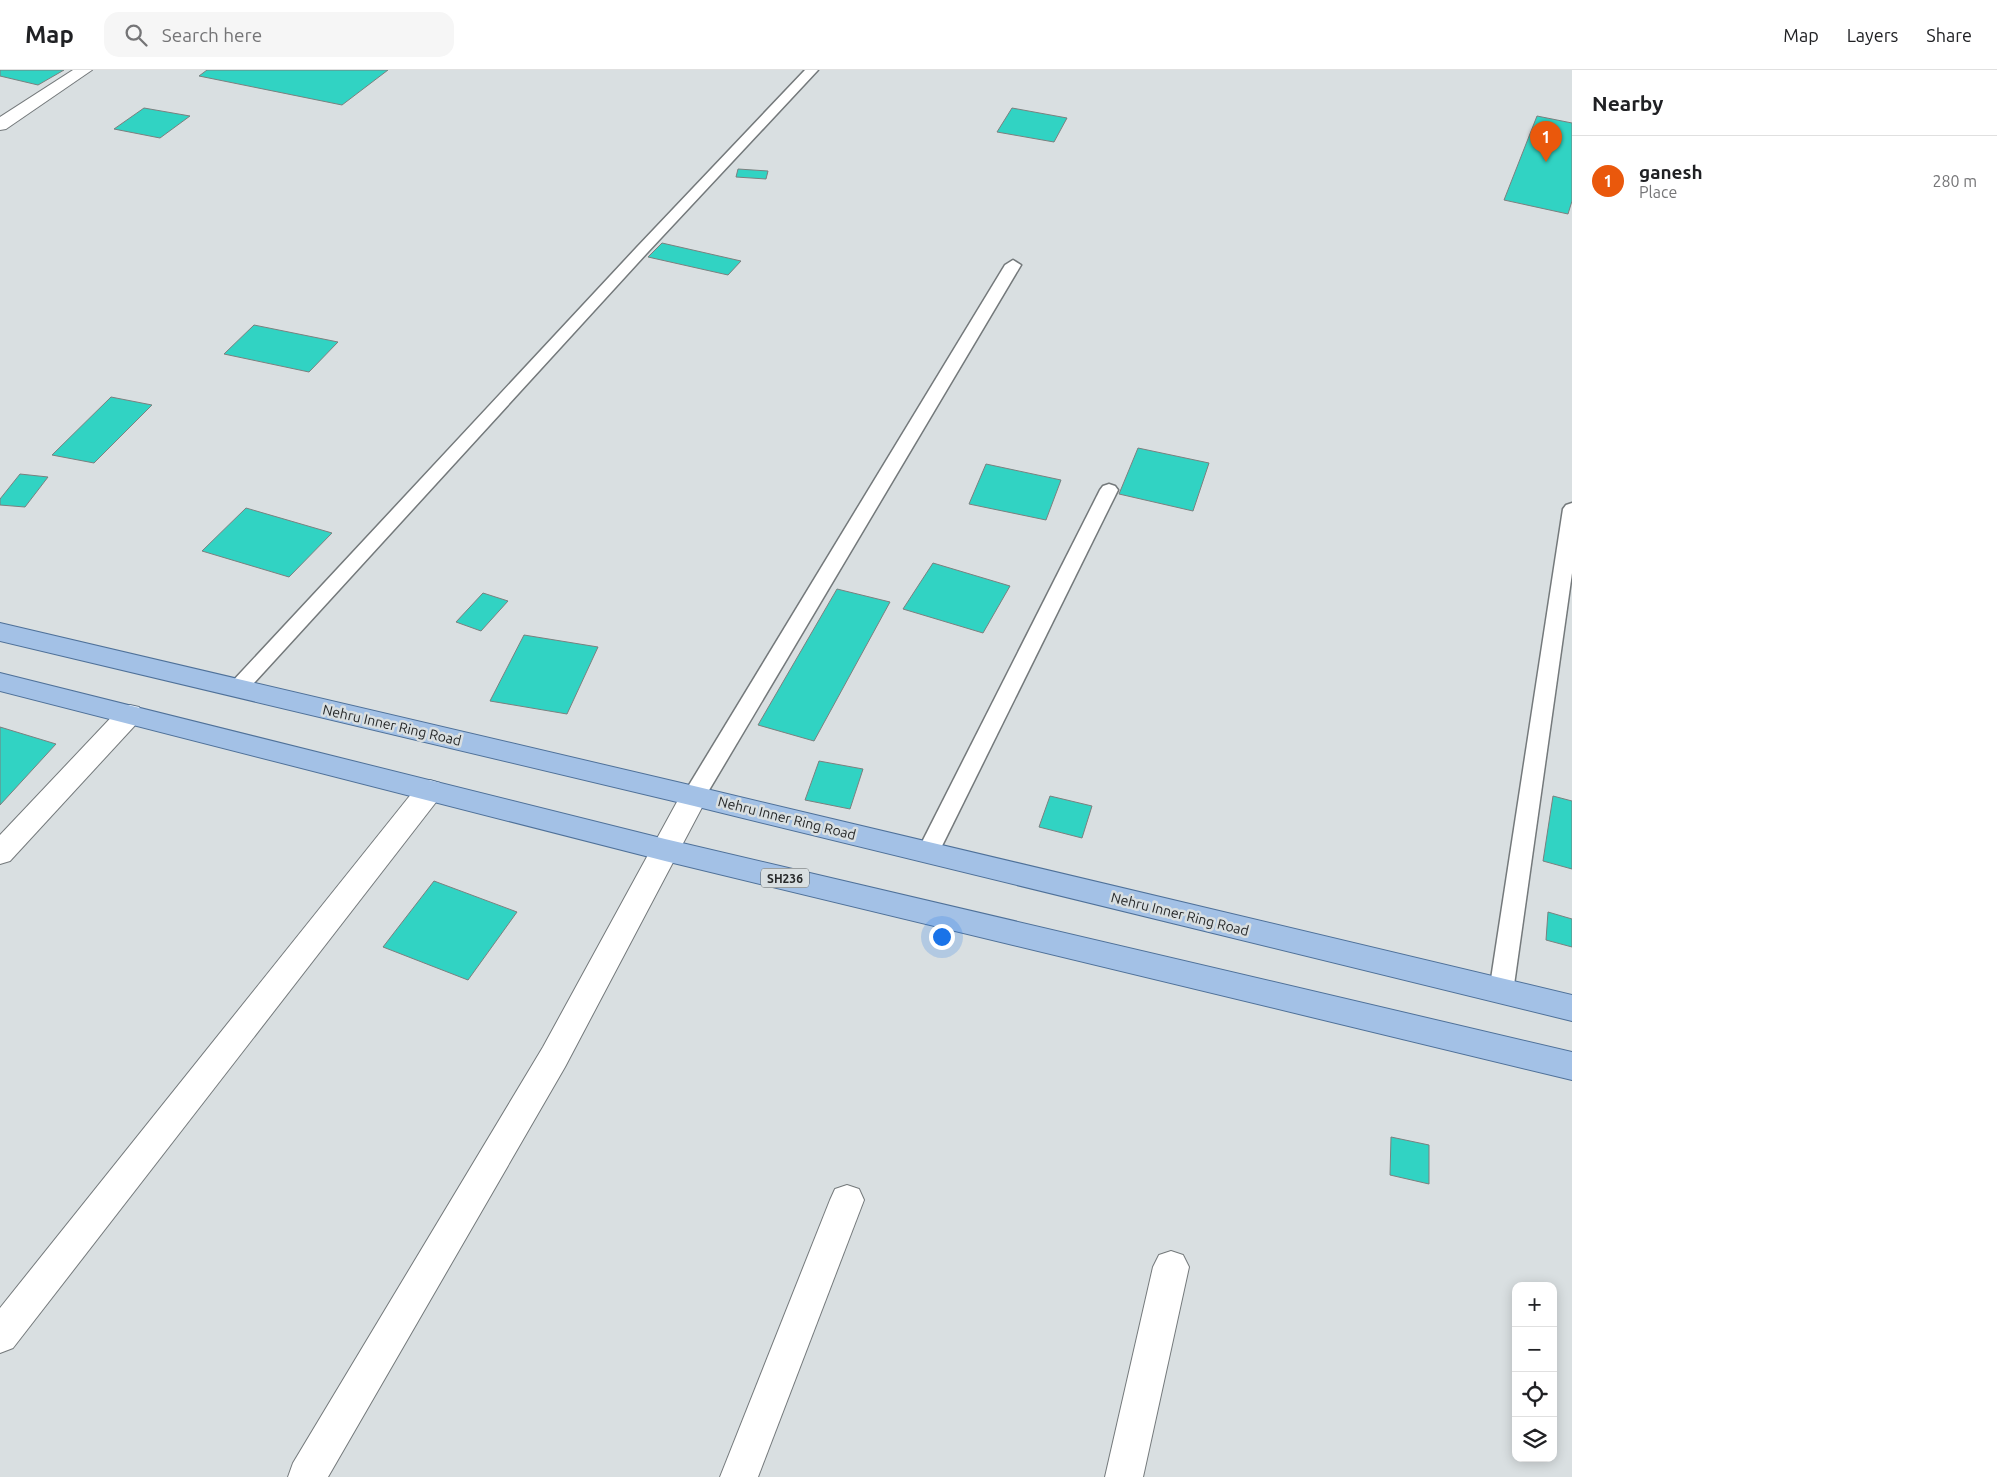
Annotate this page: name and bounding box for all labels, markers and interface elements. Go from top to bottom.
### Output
search box [104,12,454,57]
text: Map [25,21,74,48]
icon: search [122,21,150,49]
text: Search here [162,24,262,46]
text: Map [1783,25,1819,45]
text: Layers [1847,25,1898,45]
text: Share [1926,25,1972,45]
text: Nearby [1592,91,1663,115]
pin: 1 [1530,121,1562,162]
text: ganesh [1639,161,1703,183]
text: 1 [1603,172,1613,190]
text: 280 m [1932,172,1977,190]
text: Place [1639,183,1677,201]
street label: Nehru Inner Ring Road [321,701,463,749]
street label: Nehru Inner Ring Road [716,793,858,843]
road number: SH236 [761,868,809,888]
street label: Nehru Inner Ring Road [1109,889,1251,939]
your location [929,924,955,950]
map controls [1512,1282,1557,1462]
button: + [1512,1282,1557,1327]
button: − [1512,1327,1557,1372]
button: locate [1512,1372,1557,1417]
button: layers [1512,1417,1557,1462]

